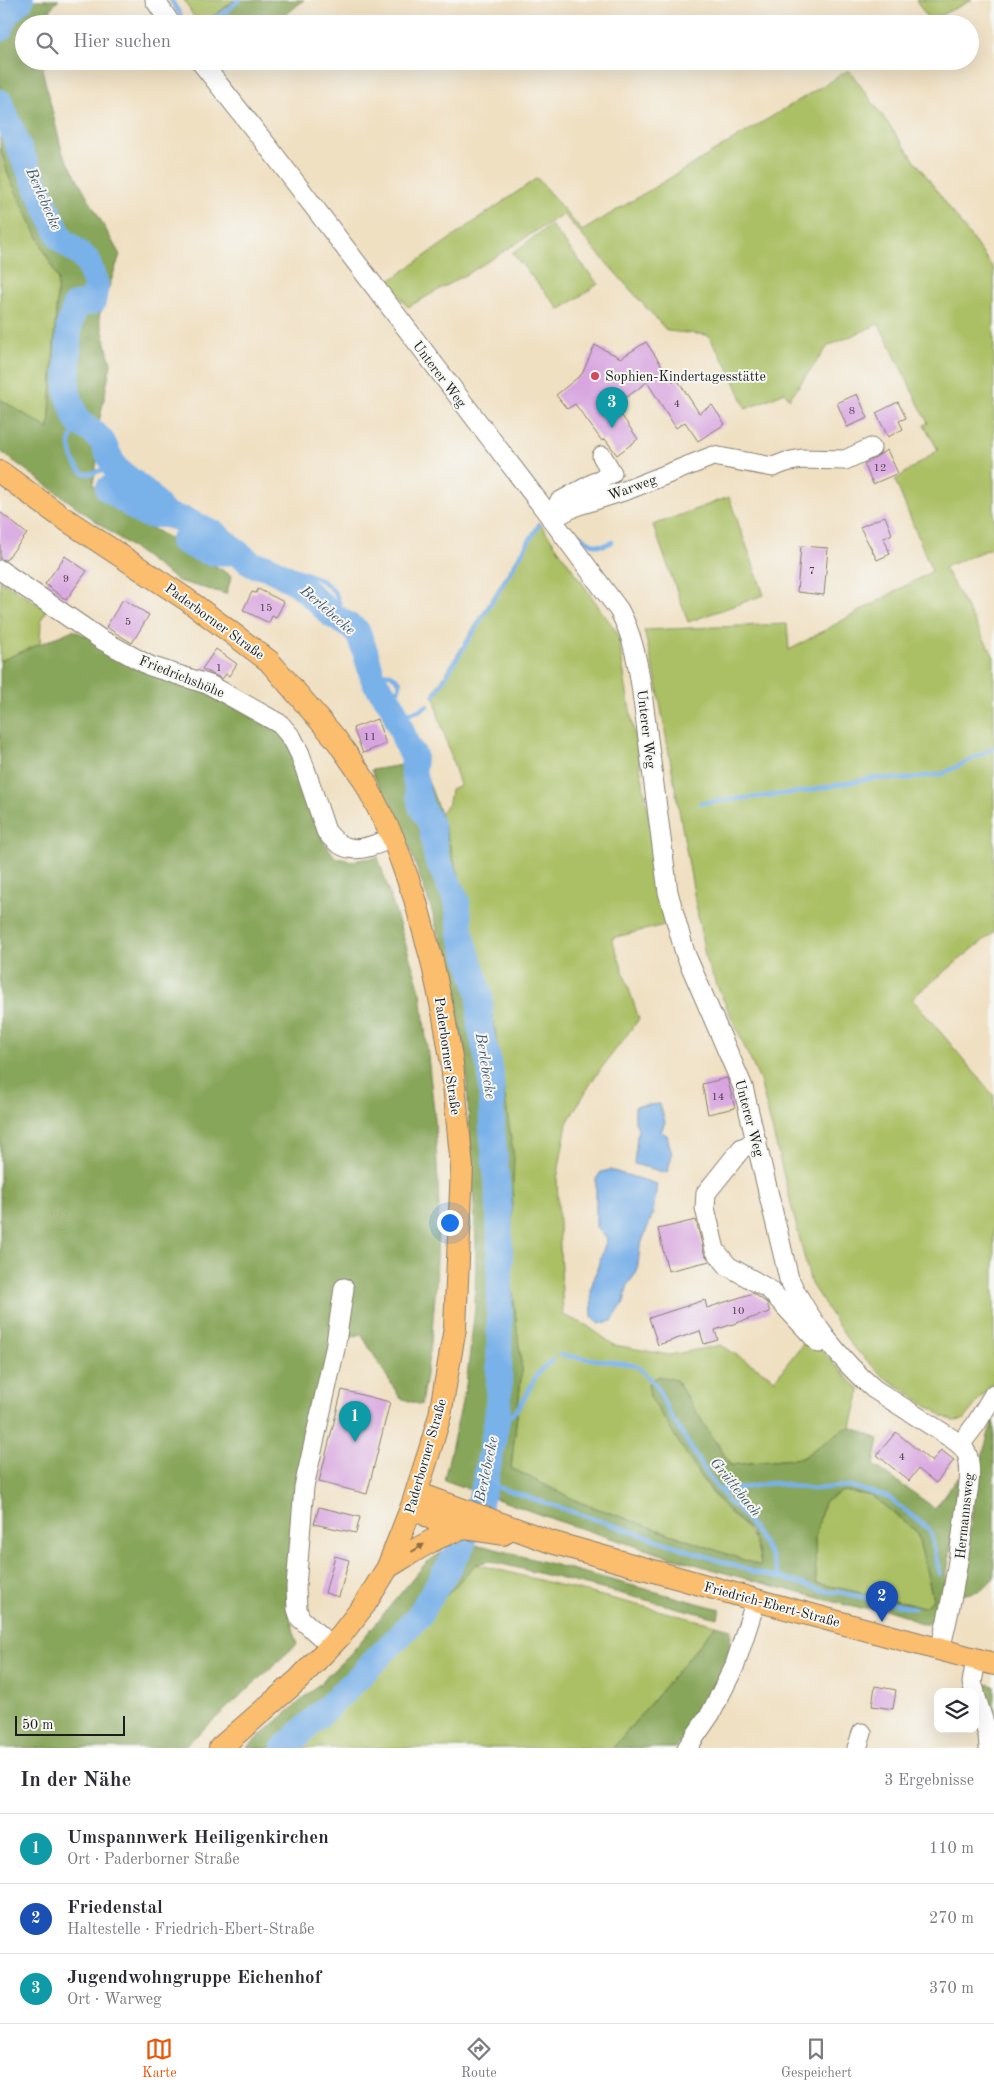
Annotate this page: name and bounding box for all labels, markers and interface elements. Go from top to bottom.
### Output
search box [15,15,979,70]
icon: search [33,29,61,57]
text: Hier suchen [73,33,171,52]
water label: Berlebecke [22,165,63,233]
street label: Unterer Weg [410,339,469,411]
marker: Sophien-Kindertagesstätte [589,370,601,382]
place label: Sophien-Kindertagesstätte [605,370,766,384]
pin: 3 [596,387,628,428]
house number: 4 [674,399,680,410]
house number: 8 [849,406,855,417]
house number: 12 [874,463,886,474]
street label: Warweg [606,473,659,503]
house number: 7 [809,566,815,577]
house number: 9 [63,574,69,585]
street label: Paderborner Straße [162,581,267,662]
water label: Berlebecke [296,583,357,639]
house number: 15 [260,603,272,614]
house number: 5 [125,617,131,628]
street label: Friedrichshöhe [137,653,226,700]
house number: 1 [216,663,222,674]
street label: Unterer Weg [634,689,658,770]
house number: 11 [364,732,376,743]
street label: Paderborner Straße [432,996,462,1116]
water label: Berlebecke [472,1031,497,1100]
street label: Unterer Weg [732,1078,766,1159]
house number: 14 [712,1092,724,1103]
your location [437,1210,463,1236]
house number: 10 [732,1306,744,1317]
street label: Paderborner Straße [403,1397,449,1515]
pin: 1 [339,1401,371,1442]
water label: Berlebecke [473,1435,502,1504]
house number: 4 [899,1452,905,1463]
water label: Grüttebach [707,1456,763,1521]
street label: Hermannsweg [954,1472,977,1560]
one-way arrow [412,1544,425,1553]
street label: Friedrich-Ebert-Straße [702,1580,841,1630]
pin: 2 [866,1581,898,1622]
map controls [934,1688,979,1733]
button: layers [934,1688,979,1733]
scale bar [15,1713,125,1736]
text: 50 m [22,1718,53,1732]
text: In der Nähe [20,1770,131,1791]
text: 3 Ergebnisse [884,1773,974,1789]
text: Umspannwerk Heiligenkirchen [67,1829,329,1848]
text: 1 [31,1841,41,1857]
text: 110 m [929,1841,974,1857]
text: Ort · Paderborner Straße [67,1852,240,1868]
text: Friedenstal [67,1899,163,1918]
text: 2 [31,1911,41,1927]
text: 270 m [929,1911,974,1927]
text: Haltestelle · Friedrich-Ebert-Straße [67,1922,314,1938]
text: Jugendwohngruppe Eichenhof [67,1969,321,1988]
text: 3 [31,1981,41,1997]
text: 370 m [929,1981,974,1997]
text: Ort · Warweg [67,1992,162,2008]
tab: Karte [142,2035,177,2082]
tab: Route [461,2035,497,2082]
tab: Gespeichert [781,2035,852,2082]

